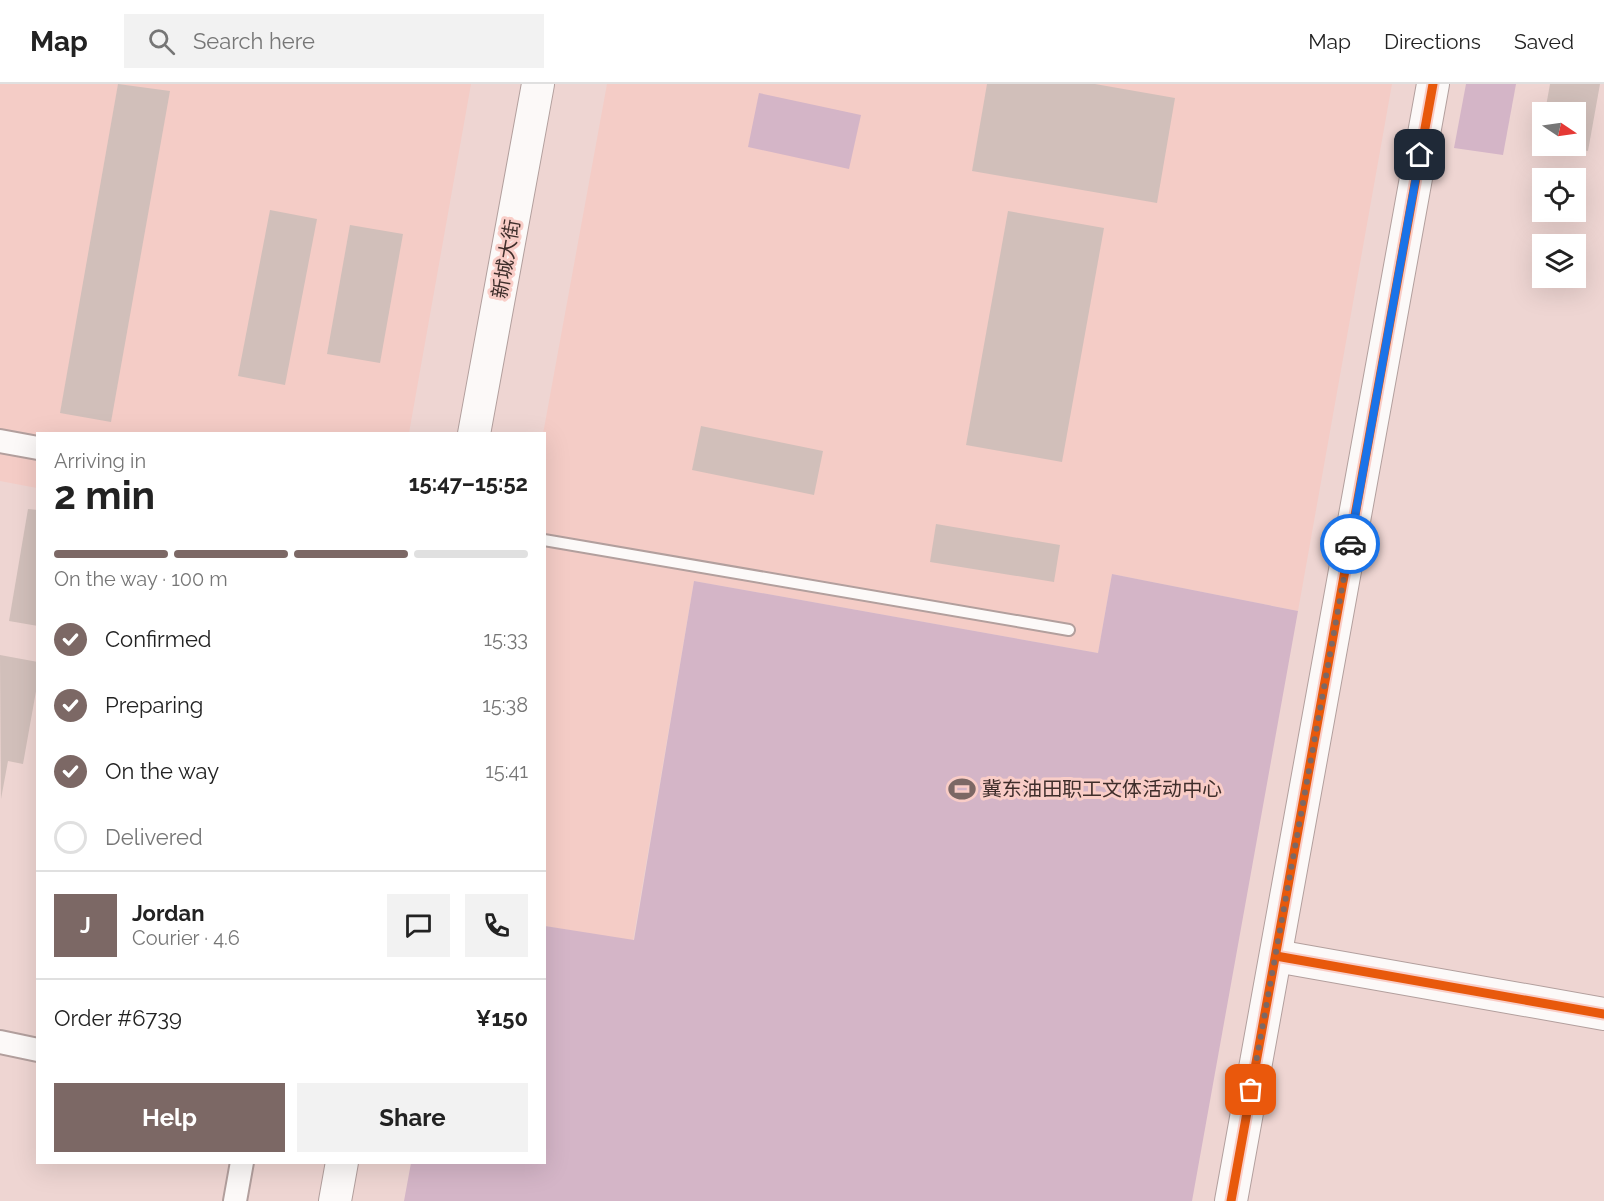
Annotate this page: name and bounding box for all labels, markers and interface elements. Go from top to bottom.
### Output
search box [124,14,544,68]
text: Map [30,25,88,58]
icon: search [145,25,178,58]
text: Search here [193,28,315,54]
text: Map [1308,29,1351,54]
text: Directions [1384,29,1481,54]
text: Saved [1514,29,1574,54]
north arrow [1532,102,1586,156]
map controls [1532,102,1586,288]
pin [1394,129,1445,180]
icon: home [1403,138,1436,171]
button: locate [1532,168,1586,222]
street label: 新城大街 [487,218,525,300]
button: layers [1532,234,1586,288]
text: Arriving in [54,449,146,473]
text: 15:47–15:52 [409,470,528,496]
text: 2 min [54,472,155,518]
courier [1320,514,1380,574]
icon: car [1334,528,1367,561]
text: On the way · 100 m [54,567,228,591]
icon: check [54,623,87,656]
text: Confirmed [105,626,212,652]
text: 15:33 [483,627,528,651]
icon: check [54,689,87,722]
text: Preparing [105,692,203,718]
text: 15:38 [482,693,528,717]
icon: check [54,755,87,788]
text: On the way [105,758,219,784]
text: 15:41 [485,759,528,783]
sports icon: 冀东油田职工文体活动中心 [947,774,977,804]
place label: 冀东油田职工文体活动中心 [982,777,1222,801]
text: Delivered [105,824,203,850]
button: chat [387,894,450,957]
button: phone [465,894,528,957]
text: Jordan [132,900,204,926]
text: J [80,912,91,938]
text: Courier · 4.6 [132,926,240,950]
text: Order #6739 [54,1005,182,1031]
text: ¥150 [476,1005,528,1031]
pin [1225,1064,1276,1115]
icon: bag [1234,1073,1267,1106]
button: Help [54,1083,285,1152]
button: Share [297,1083,528,1152]

